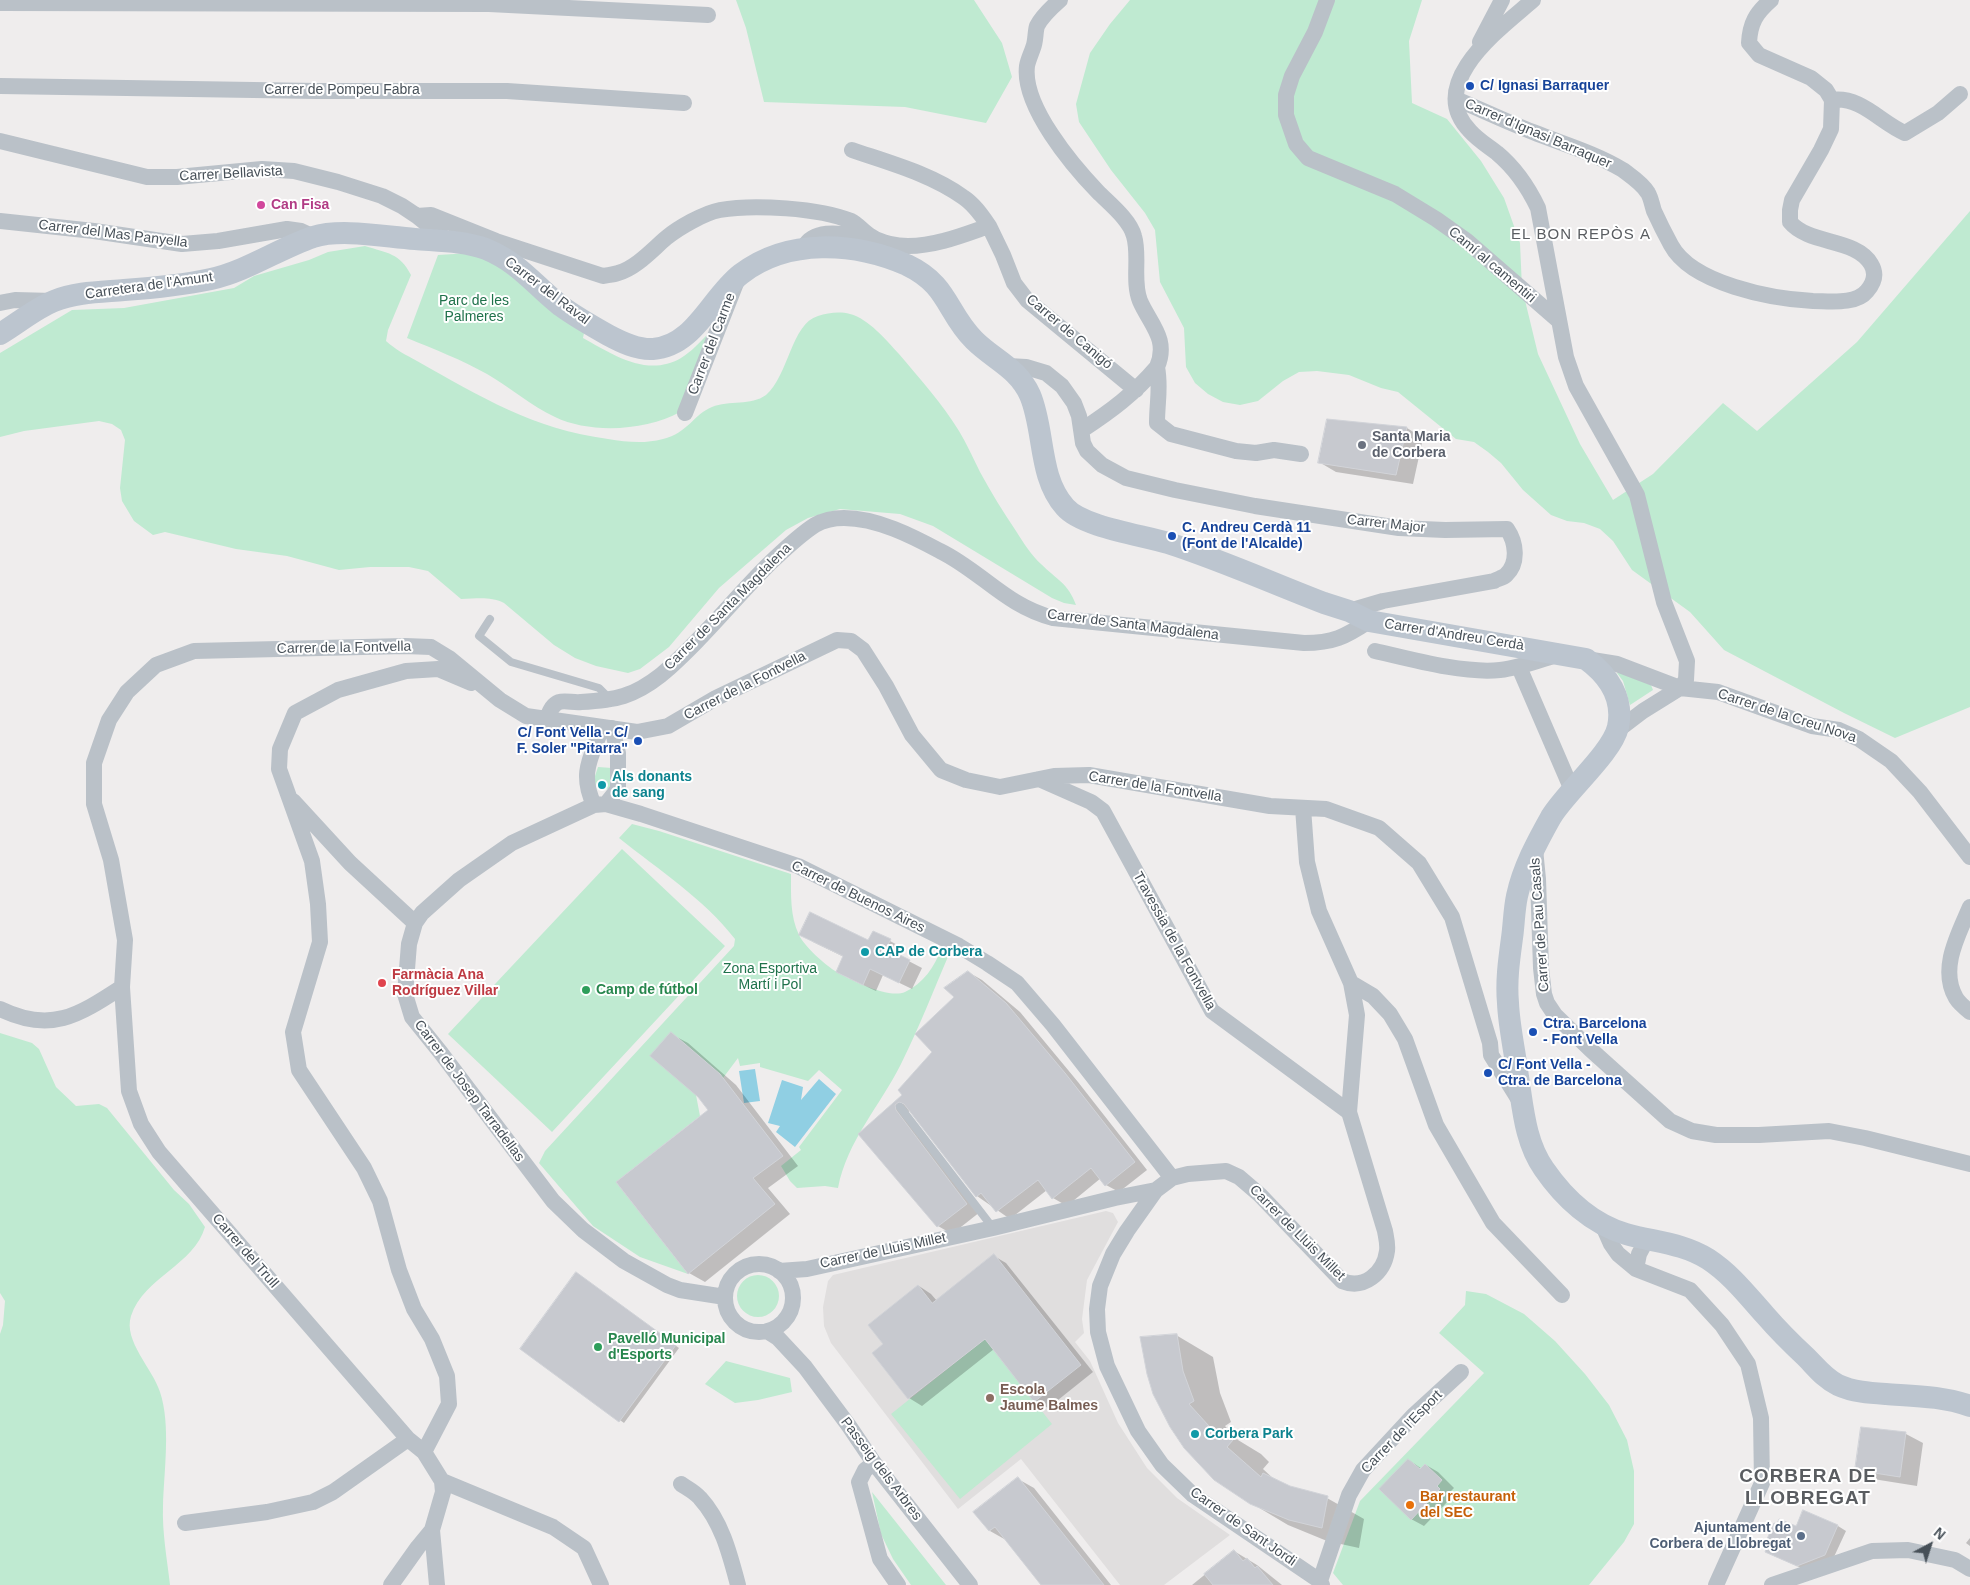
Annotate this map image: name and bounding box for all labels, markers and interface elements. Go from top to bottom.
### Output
place label: C/ Ignasi Barraquer [1480,78,1609,94]
marker: C/ Ignasi Barraquer [1464,80,1476,92]
street label: Carrer de Pompeu Fabra [264,82,420,98]
street label: Carrer d'Ignasi Barraquer [1462,95,1614,173]
street label: Carrer Bellavista [179,163,283,185]
place label: Can Fisa [271,197,329,213]
marker: Can Fisa [255,199,267,211]
street label: Carrer del Mas Panyella [37,217,189,251]
street label: Camí al camentiri [1445,224,1539,306]
district label: EL BON REPÒS A [1509,226,1653,244]
street label: Carrer del Raval [501,254,593,328]
street label: Carretera de l'Amunt [84,269,214,303]
street label: Carrer del Carme [685,291,739,397]
street label: Carrer de Canigó [1022,291,1116,373]
park label: Parc de les Palmeres [439,293,509,326]
place label: Santa Maria de Corbera [1372,429,1451,462]
marker: Santa Maria de Corbera [1356,439,1368,451]
street label: Carrer Major [1346,512,1426,536]
place label: C. Andreu Cerdà 11 (Font de l'Alcalde) [1182,520,1311,552]
marker: C. Andreu Cerdà 11 (Font de l'Alcalde) [1166,530,1178,542]
street label: Carrer de Santa Magdalena [661,540,795,674]
street label: Carrer de Santa Magdalena [1046,606,1220,644]
street label: Carrer d'Andreu Cerdà [1383,616,1525,654]
street label: Carrer de la Fontvella [277,638,411,658]
street label: Carrer de la Fontvella [681,648,809,724]
street label: Carrer de la Creu Nova [1716,686,1858,746]
place label: C/ Font Vella - C/ F. Soler "Pitarra" [517,725,628,758]
marker: C/ Font Vella - C/ F. Soler "Pitarra" [632,735,644,747]
street label: Carrer de la Fontvella [1087,768,1223,806]
place label: Als donants de sang [612,769,692,802]
marker: Als donants de sang [596,779,608,791]
street label: Carrer de Buenos Aires [789,857,927,937]
street label: Carrer de Pau Casals [1527,857,1553,993]
street label: Travessia de la Fontvella [1129,869,1219,1013]
place label: CAP de Corbera [875,944,982,960]
marker: CAP de Corbera [859,946,871,958]
park label: Zona Esportiva Martí i Pol [723,961,817,994]
place label: Farmàcia Ana Rodríguez Villar [392,967,498,1000]
marker: Farmàcia Ana Rodríguez Villar [376,977,388,989]
place label: Camp de fútbol [596,982,698,998]
marker: Camp de fútbol [580,984,592,996]
place label: Ctra. Barcelona - Font Vella [1543,1016,1646,1048]
street label: Carrer de Josep Tarradellas [410,1017,528,1165]
marker: Ctra. Barcelona - Font Vella [1527,1026,1539,1038]
place label: C/ Font Vella - Ctra. de Barcelona [1498,1057,1622,1090]
marker: C/ Font Vella - Ctra. de Barcelona [1482,1067,1494,1079]
street label: Carrer de Lluis Millet [1246,1182,1348,1284]
street label: Carrer del Trull [208,1210,282,1292]
street label: Carrer de Lluis Millet [818,1229,948,1273]
place label: Pavelló Municipal d'Esports [608,1331,725,1364]
marker: Pavelló Municipal d'Esports [592,1341,604,1353]
place label: Escola Jaume Balmes [1000,1382,1098,1414]
street label: Carrer de l'Esport [1358,1387,1446,1477]
marker: Escola Jaume Balmes [984,1392,996,1404]
street label: Passeig dels Arbres [837,1414,925,1524]
place label: Corbera Park [1205,1426,1293,1442]
marker: Corbera Park [1189,1428,1201,1440]
district label: CORBERA DE LLOBREGAT [1738,1466,1878,1510]
street label: Carrer de Sant Jordi [1187,1484,1299,1570]
place label: Bar restaurant del SEC [1420,1489,1516,1521]
marker: Bar restaurant del SEC [1404,1499,1416,1511]
place label: Ajuntament de Corbera de Llobregat [1649,1520,1791,1552]
north arrow [1905,1520,1955,1570]
text: N [1931,1524,1949,1543]
marker: Ajuntament de Corbera de Llobregat [1795,1530,1807,1542]

